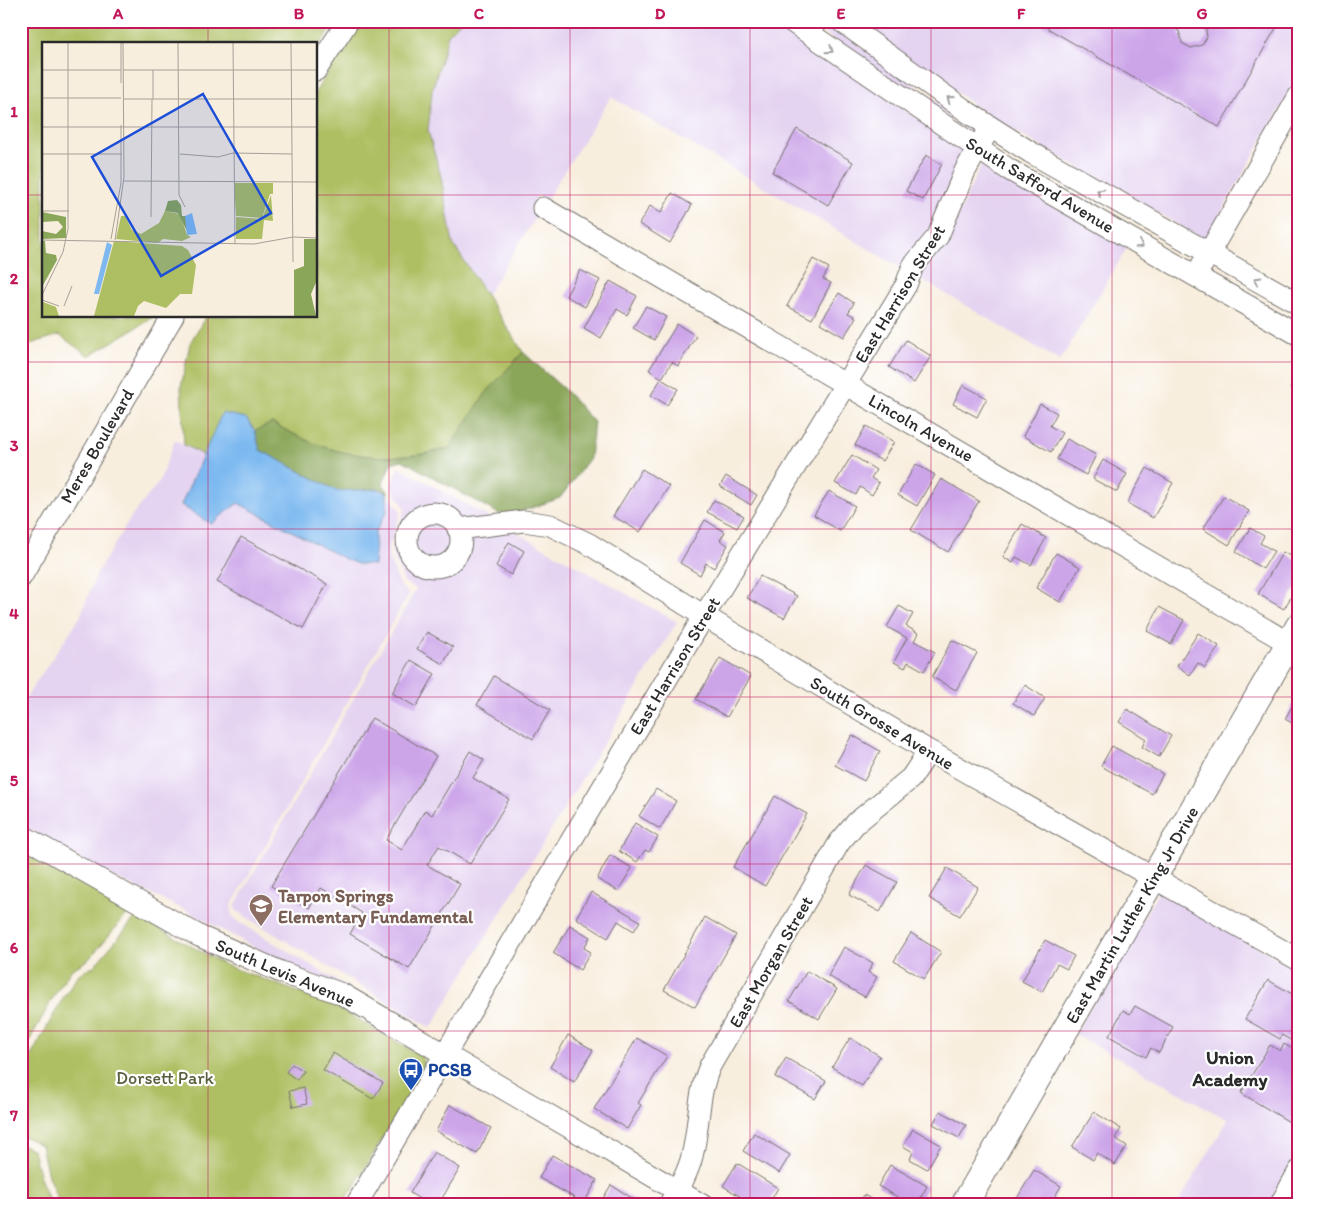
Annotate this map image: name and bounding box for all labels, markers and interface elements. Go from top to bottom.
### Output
text: A [112,4,124,23]
text: B [294,4,305,23]
text: C [474,4,485,23]
text: D [655,4,666,23]
text: E [837,4,846,23]
text: F [1017,4,1026,23]
text: G [1196,4,1208,23]
inset map [42,42,318,318]
one-way arrow [824,44,834,53]
one-way arrow [946,96,956,105]
text: 1 [10,102,18,121]
street label: South Safford Avenue [962,132,1118,238]
one-way arrow [1096,188,1105,198]
street label: East Harrison Street [850,221,950,367]
one-way arrow [1134,238,1143,248]
text: 2 [10,269,19,288]
one-way arrow [1253,276,1262,286]
street label: Meres Boulevard [55,385,139,507]
street label: Lincoln Avenue [865,389,977,467]
text: 3 [10,436,19,455]
street label: East Harrison Street [625,593,725,739]
text: 4 [9,604,19,623]
street label: South Grosse Avenue [806,671,958,775]
text: 5 [10,771,19,790]
street label: East Martin Luther King Jr Drive [1061,802,1203,1028]
place label: Tarpon Springs Elementary Fundamental [277,885,474,928]
street label: East Morgan Street [724,892,818,1032]
school or university icon: Tarpon Springs Elementary Fundamental [248,893,274,927]
street label: South Levis Avenue [212,934,358,1012]
text: 6 [10,938,19,957]
district label: Union Academy [1191,1046,1268,1091]
bus stop icon: PCSB [398,1057,424,1091]
place label: PCSB [428,1059,472,1081]
park label: Dorsett Park [116,1067,215,1089]
text: 7 [9,1106,18,1125]

